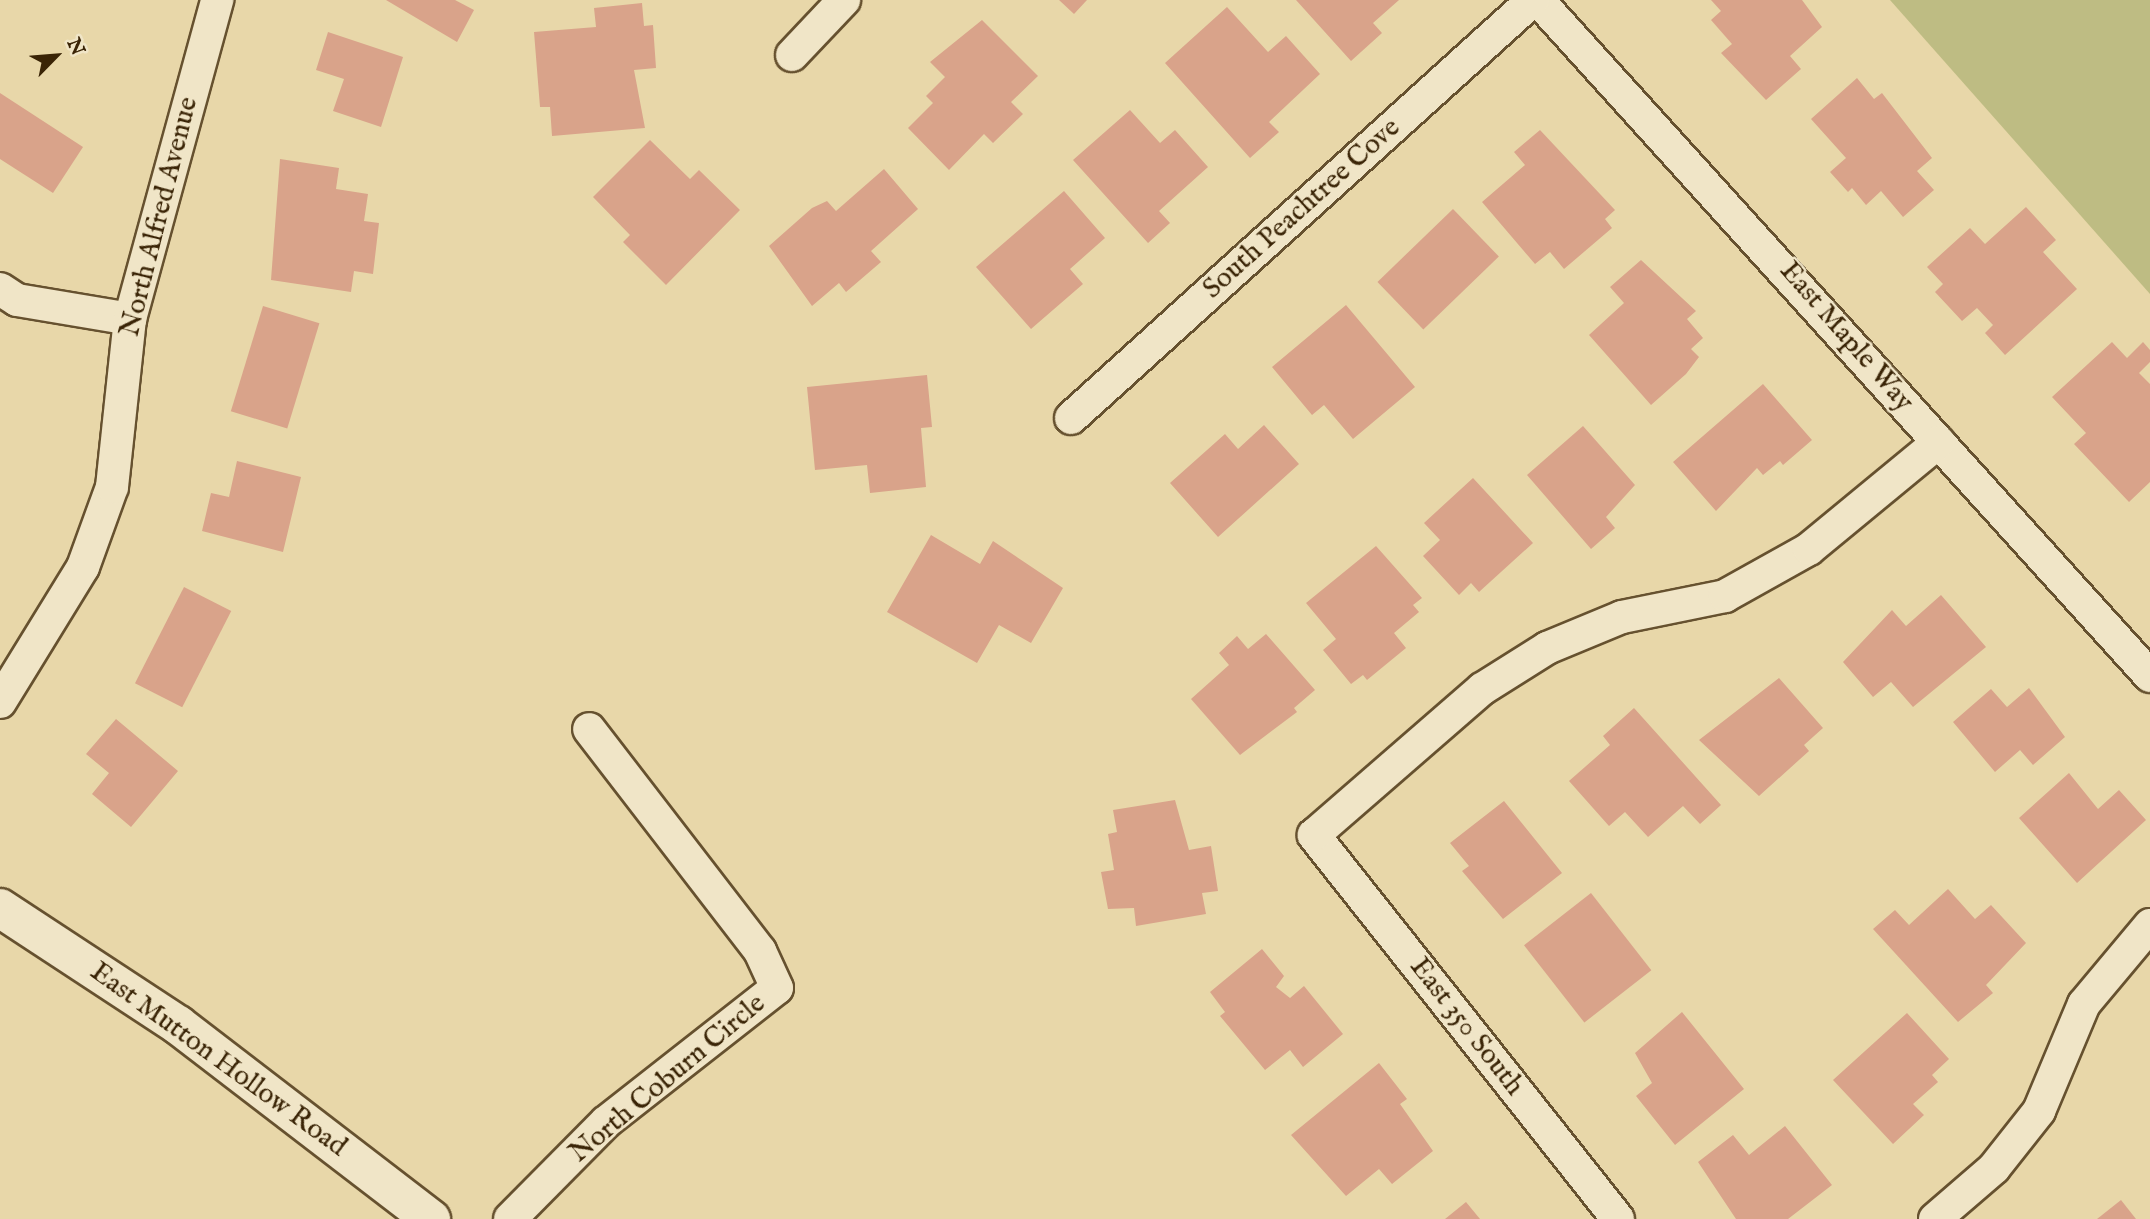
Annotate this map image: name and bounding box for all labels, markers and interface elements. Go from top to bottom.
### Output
north arrow [21,21,91,91]
text: N [61,35,89,60]
street label: North Alfred Avenue [114,94,206,340]
street label: South Peachtree Cove [1196,112,1408,306]
street label: East Maple Way [1772,255,1920,419]
street label: East 350 South [1402,951,1530,1103]
street label: East Mutton Hollow Road [83,956,353,1164]
street label: North Coburn Circle [563,987,773,1171]

